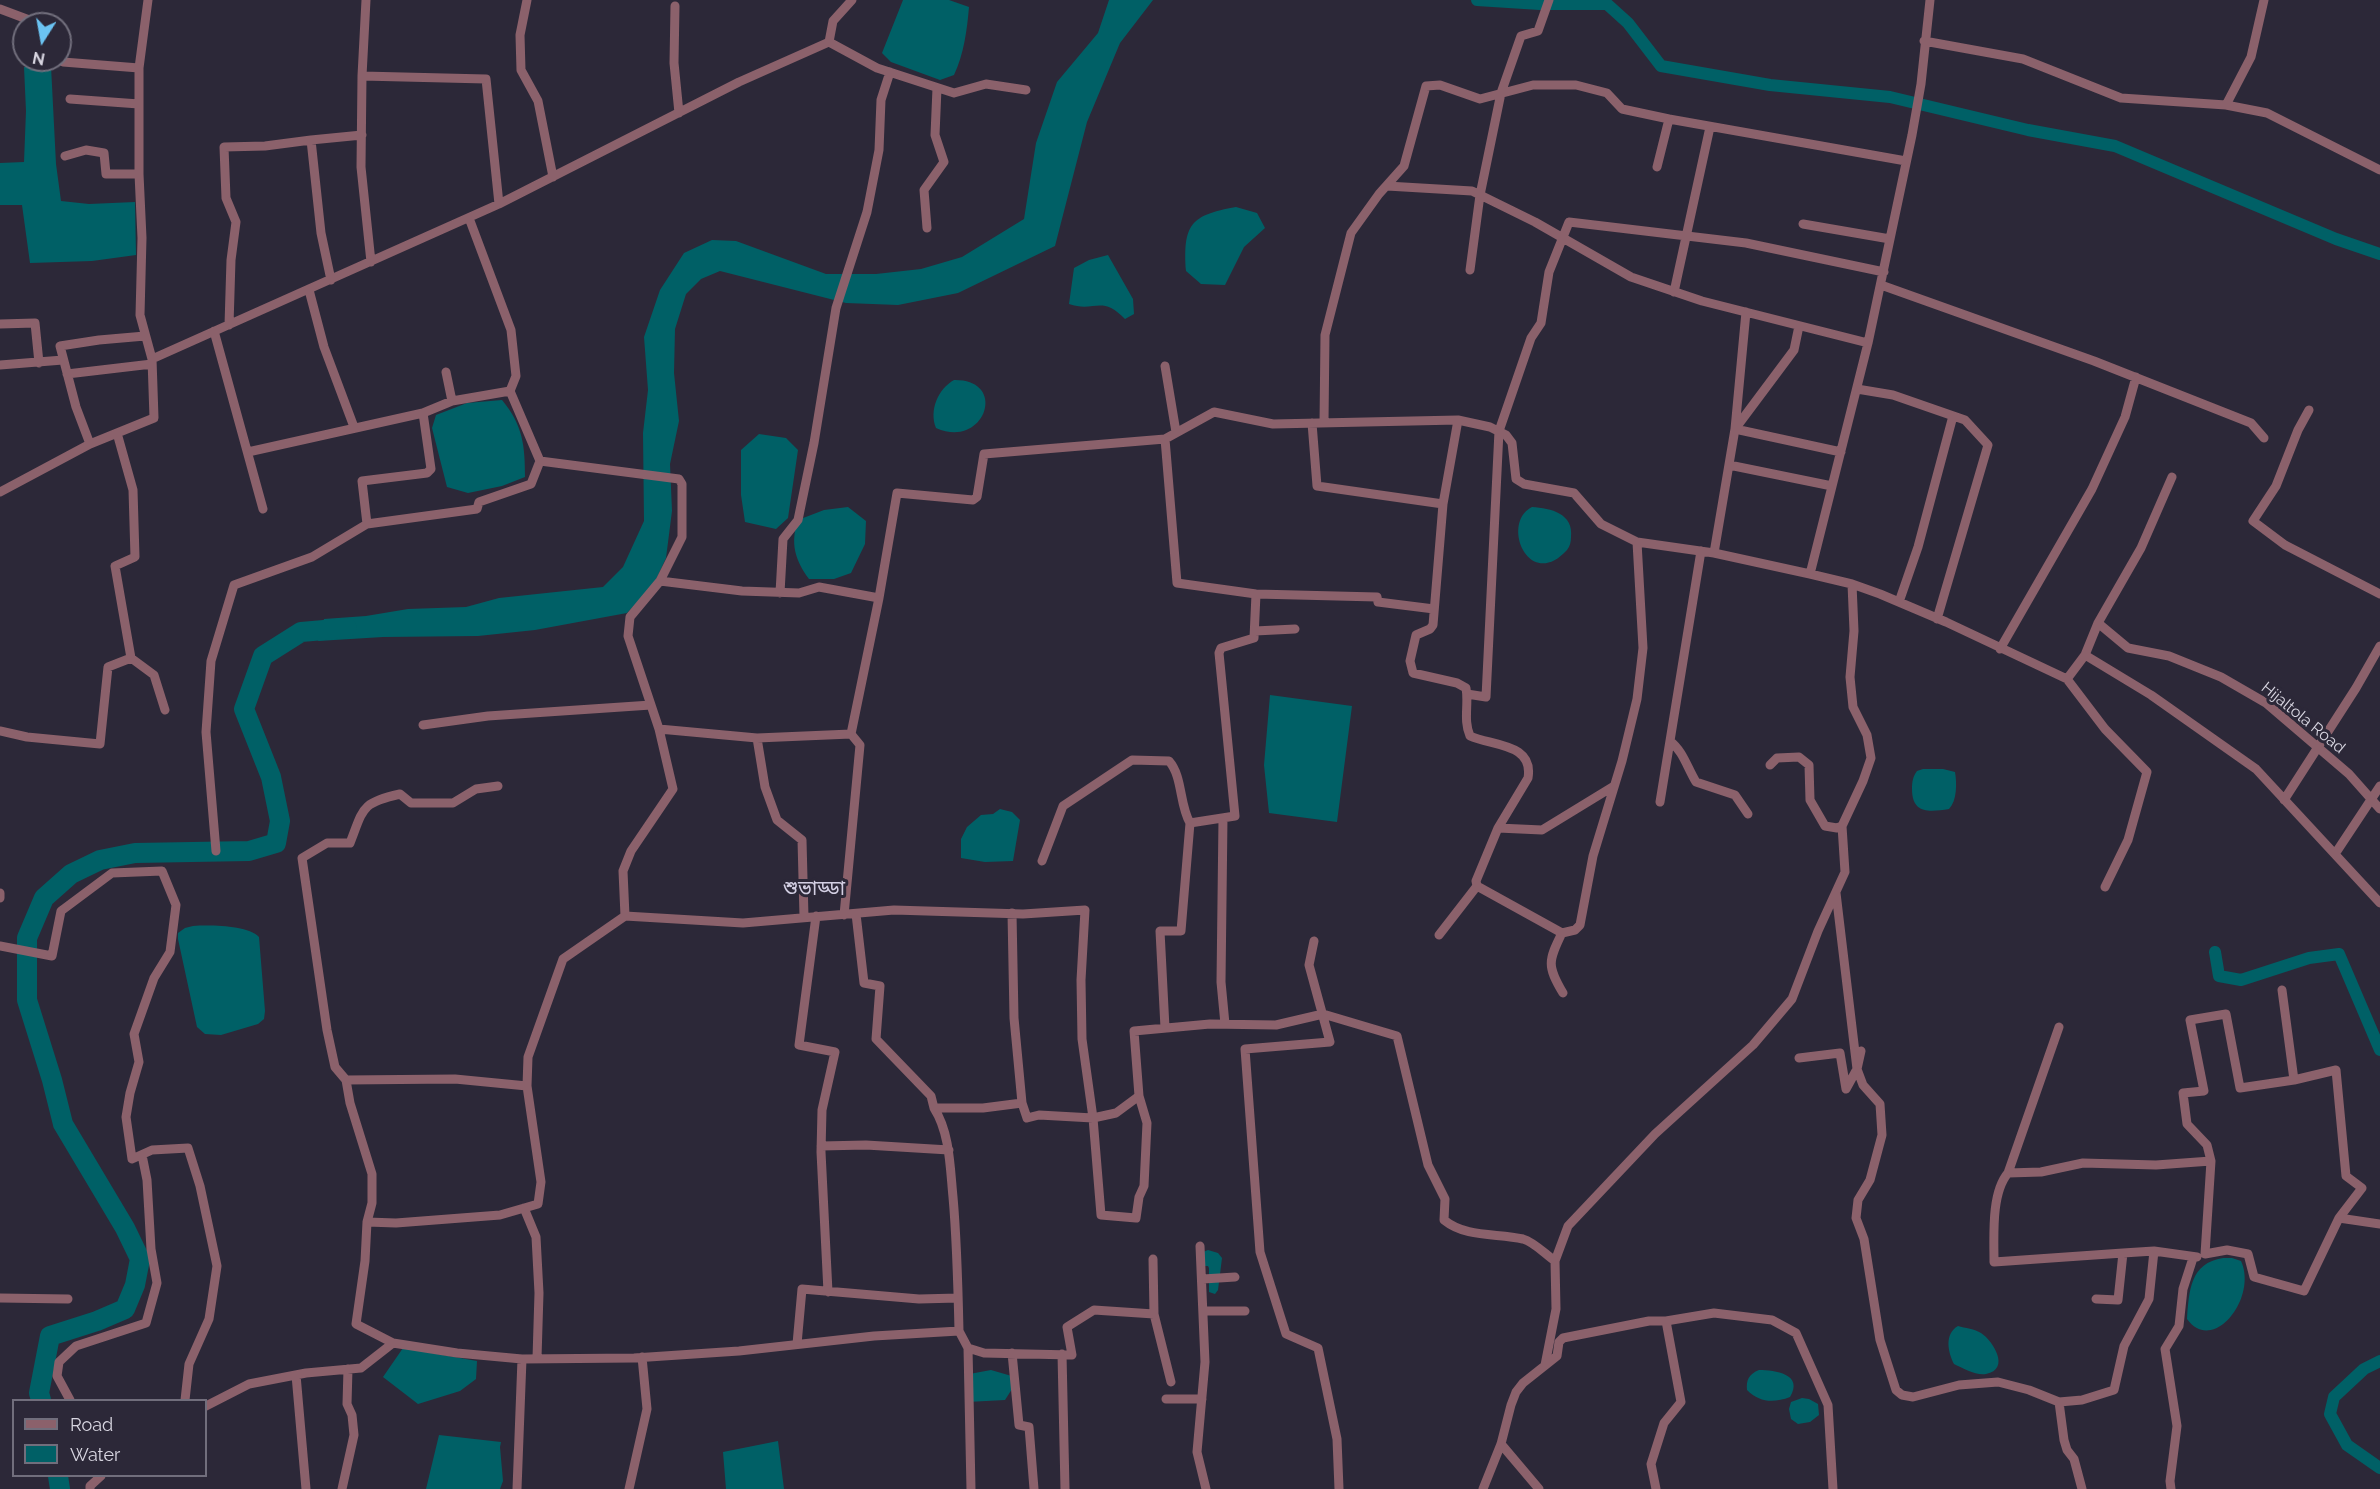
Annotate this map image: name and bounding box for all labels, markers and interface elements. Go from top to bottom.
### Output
north arrow [12,12,72,72]
text: N [31,48,47,69]
street label: Hijaltola Road [2257,678,2349,758]
district label: শুভাড্ডা [783,877,845,901]
legend [12,1399,207,1477]
text: Road [70,1414,113,1435]
text: Water [70,1444,120,1465]

